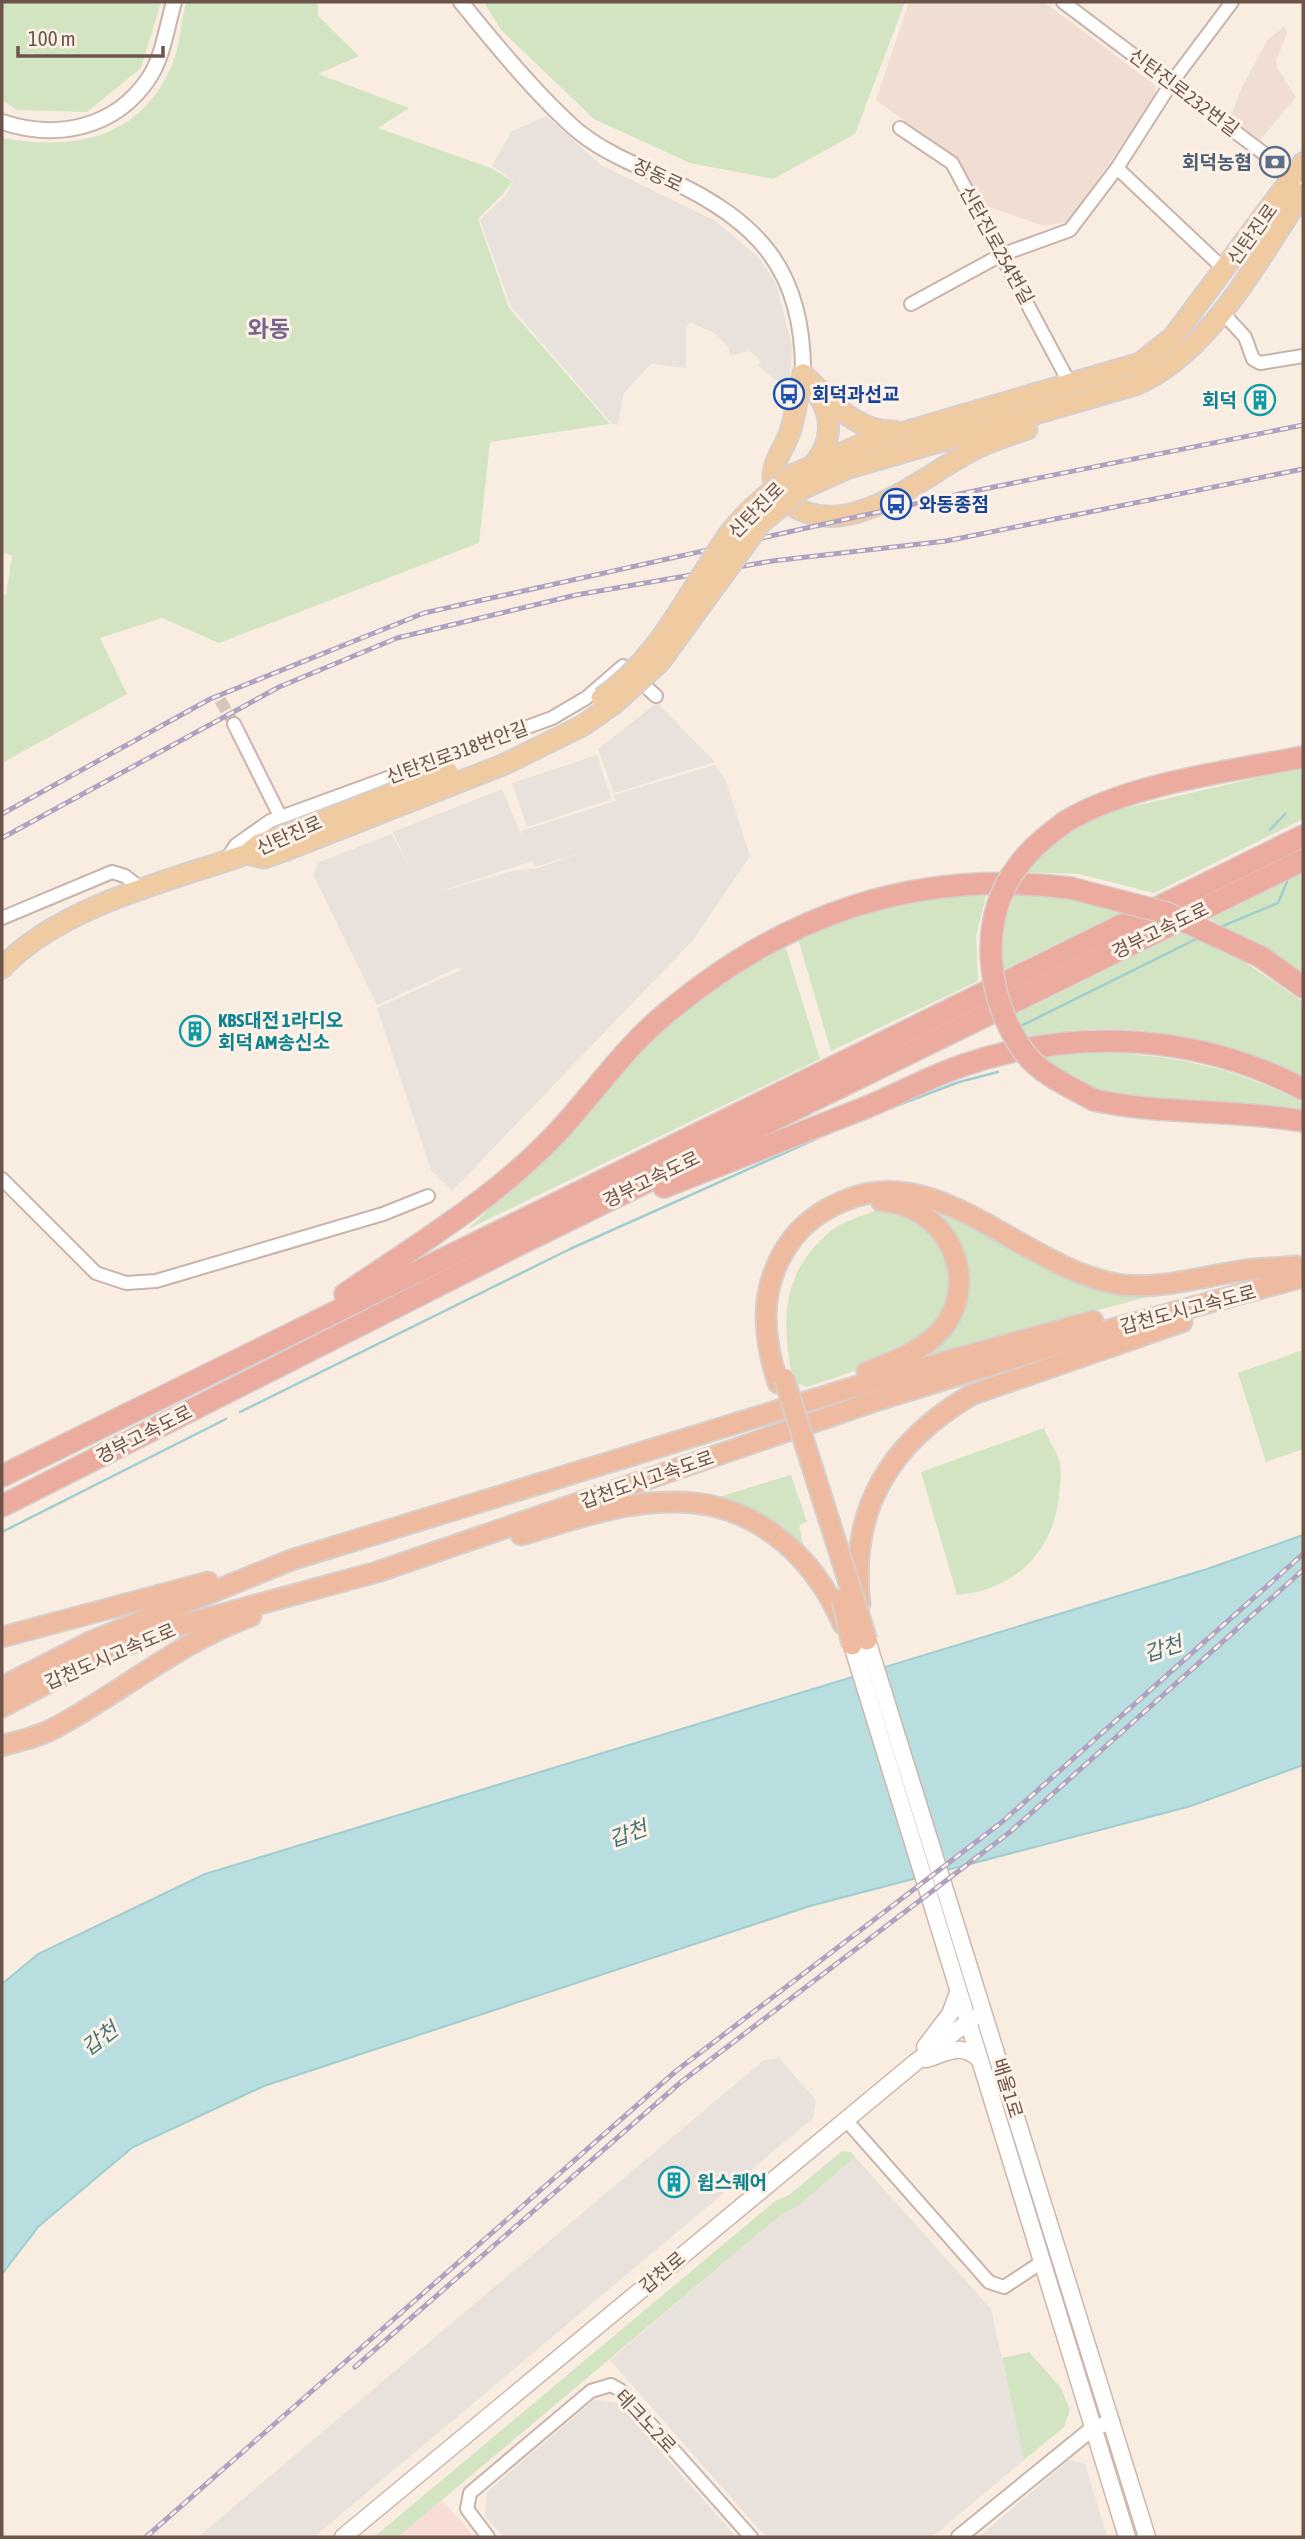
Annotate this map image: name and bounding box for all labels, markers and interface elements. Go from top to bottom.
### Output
scale bar [18,14,163,58]
text: 100 m [28,26,76,50]
street label: 신탄진로232번길 [1125,44,1243,140]
bank icon: 회덕농협 [1258,145,1292,179]
place label: 회덕농협 [1182,151,1252,173]
street label: 장동로 [630,154,686,196]
street label: 신탄진로254번길 [955,182,1039,308]
street label: 신탄진로 [1223,199,1281,269]
district label: 와동 [248,316,290,342]
bus stop icon: 회덕과선교 [772,377,806,411]
place label: 회덕과선교 [812,383,899,405]
building icon: 회덕 [1243,383,1277,417]
place label: 회덕 [1202,389,1237,411]
street label: 신탄진로 [724,478,788,542]
bus stop icon: 와동종점 [879,487,913,521]
place label: 와동종점 [919,493,989,515]
street label: 신탄진로318번안길 [383,716,531,788]
street label: 신탄진로 [253,811,325,859]
street label: 경부고속도로 [1108,897,1212,963]
place label: KBS대전 1라디오 회덕 AM송신소 [218,1009,343,1053]
building icon: KBS대전 1라디오 회덕 AM송신소 [178,1014,212,1048]
street label: 경부고속도로 [599,1146,703,1212]
street label: 갑천도시고속도로 [1118,1280,1258,1338]
street label: 경부고속도로 [92,1400,196,1468]
street label: 갑천도시고속도로 [577,1446,717,1512]
street label: 갑천도시고속도로 [41,1619,179,1693]
water label: 갑천 [1141,1630,1187,1665]
water label: 갑천 [605,1814,652,1851]
water label: 갑천 [77,2015,124,2059]
street label: 배울1로 [989,2055,1027,2121]
building icon: 윕스퀘어 [657,2165,691,2199]
place label: 윕스퀘어 [697,2171,767,2193]
street label: 갑천로 [635,2247,689,2297]
street label: 테크노2로 [611,2385,681,2457]

